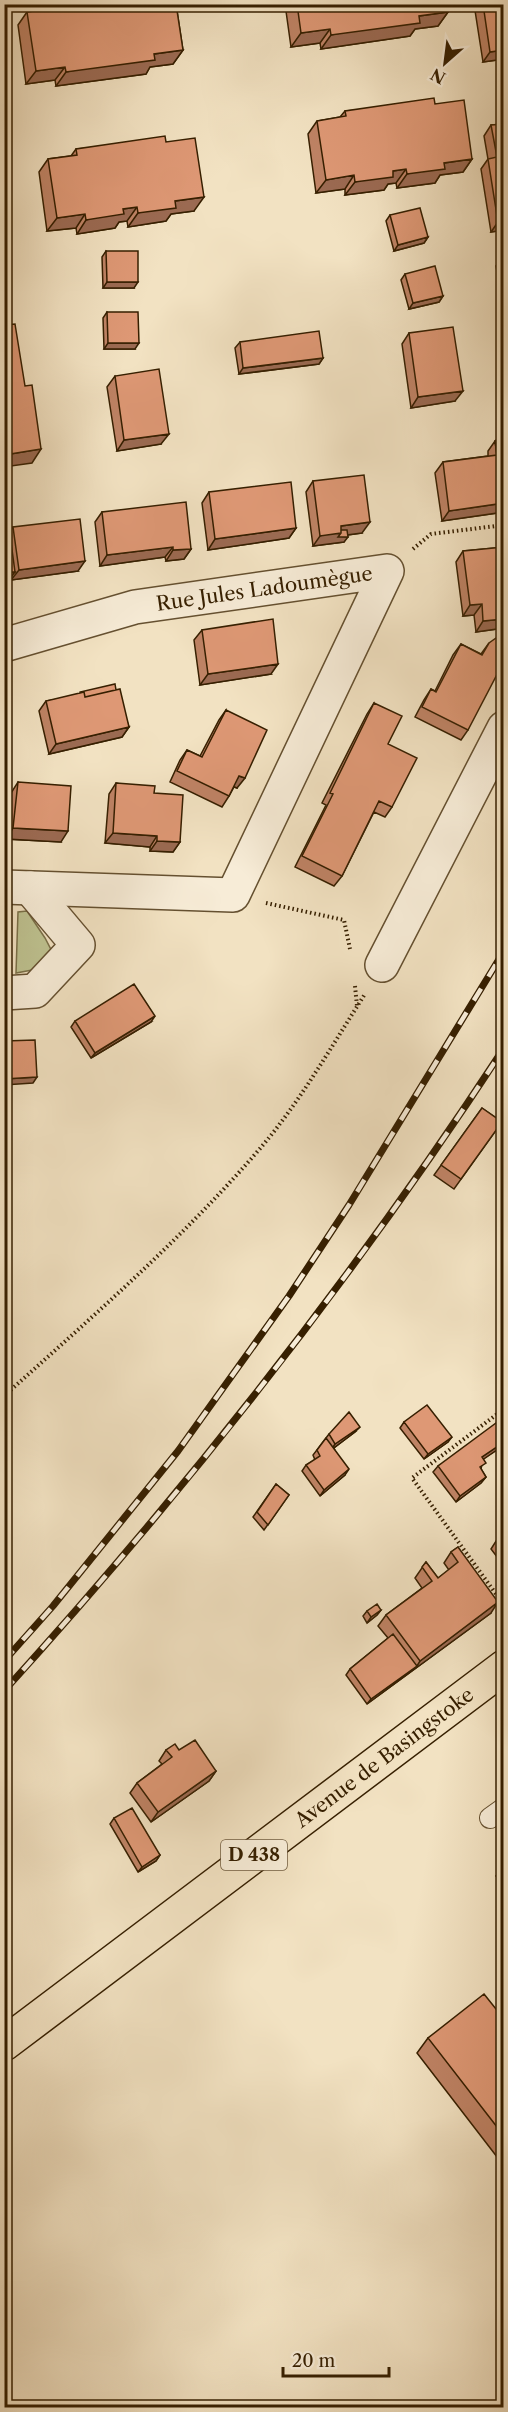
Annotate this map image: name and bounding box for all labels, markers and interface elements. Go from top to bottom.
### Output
north arrow [415,33,475,93]
text: N [427,64,449,88]
street label: Rue Jules Ladoumègue [155,561,374,616]
street label: Avenue de Basingstoke [289,1682,478,1833]
road number: D 438 [221,1840,287,1870]
scale bar [283,2340,390,2378]
text: 20 m [292,2350,336,2372]

